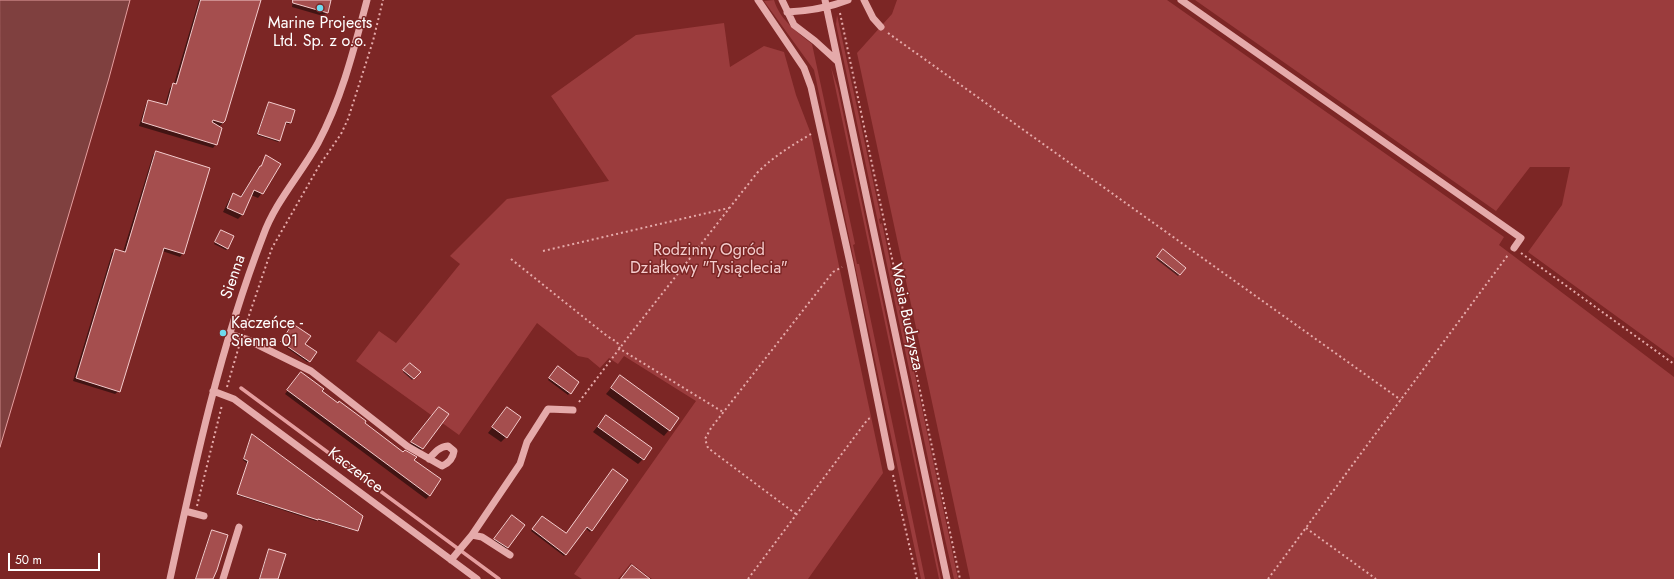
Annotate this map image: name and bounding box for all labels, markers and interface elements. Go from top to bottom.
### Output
marker: Marine Projects Ltd. Sp. z o.o. [315,3,325,13]
place label: Marine Projects Ltd. Sp. z o.o. [268,14,372,52]
park label: Rodzinny Ogród Działkowy "Tysiąclecia" [630,241,788,279]
street label: Sienna [217,252,251,302]
street label: Wosia Budzysza [885,262,927,372]
place label: Kaczeńce - Sienna 01 [231,314,303,352]
marker: Kaczeńce - Sienna 01 [218,328,228,338]
street label: Kaczeńce [324,444,386,498]
scale bar [10,545,102,571]
text: 50 m [15,551,42,569]

